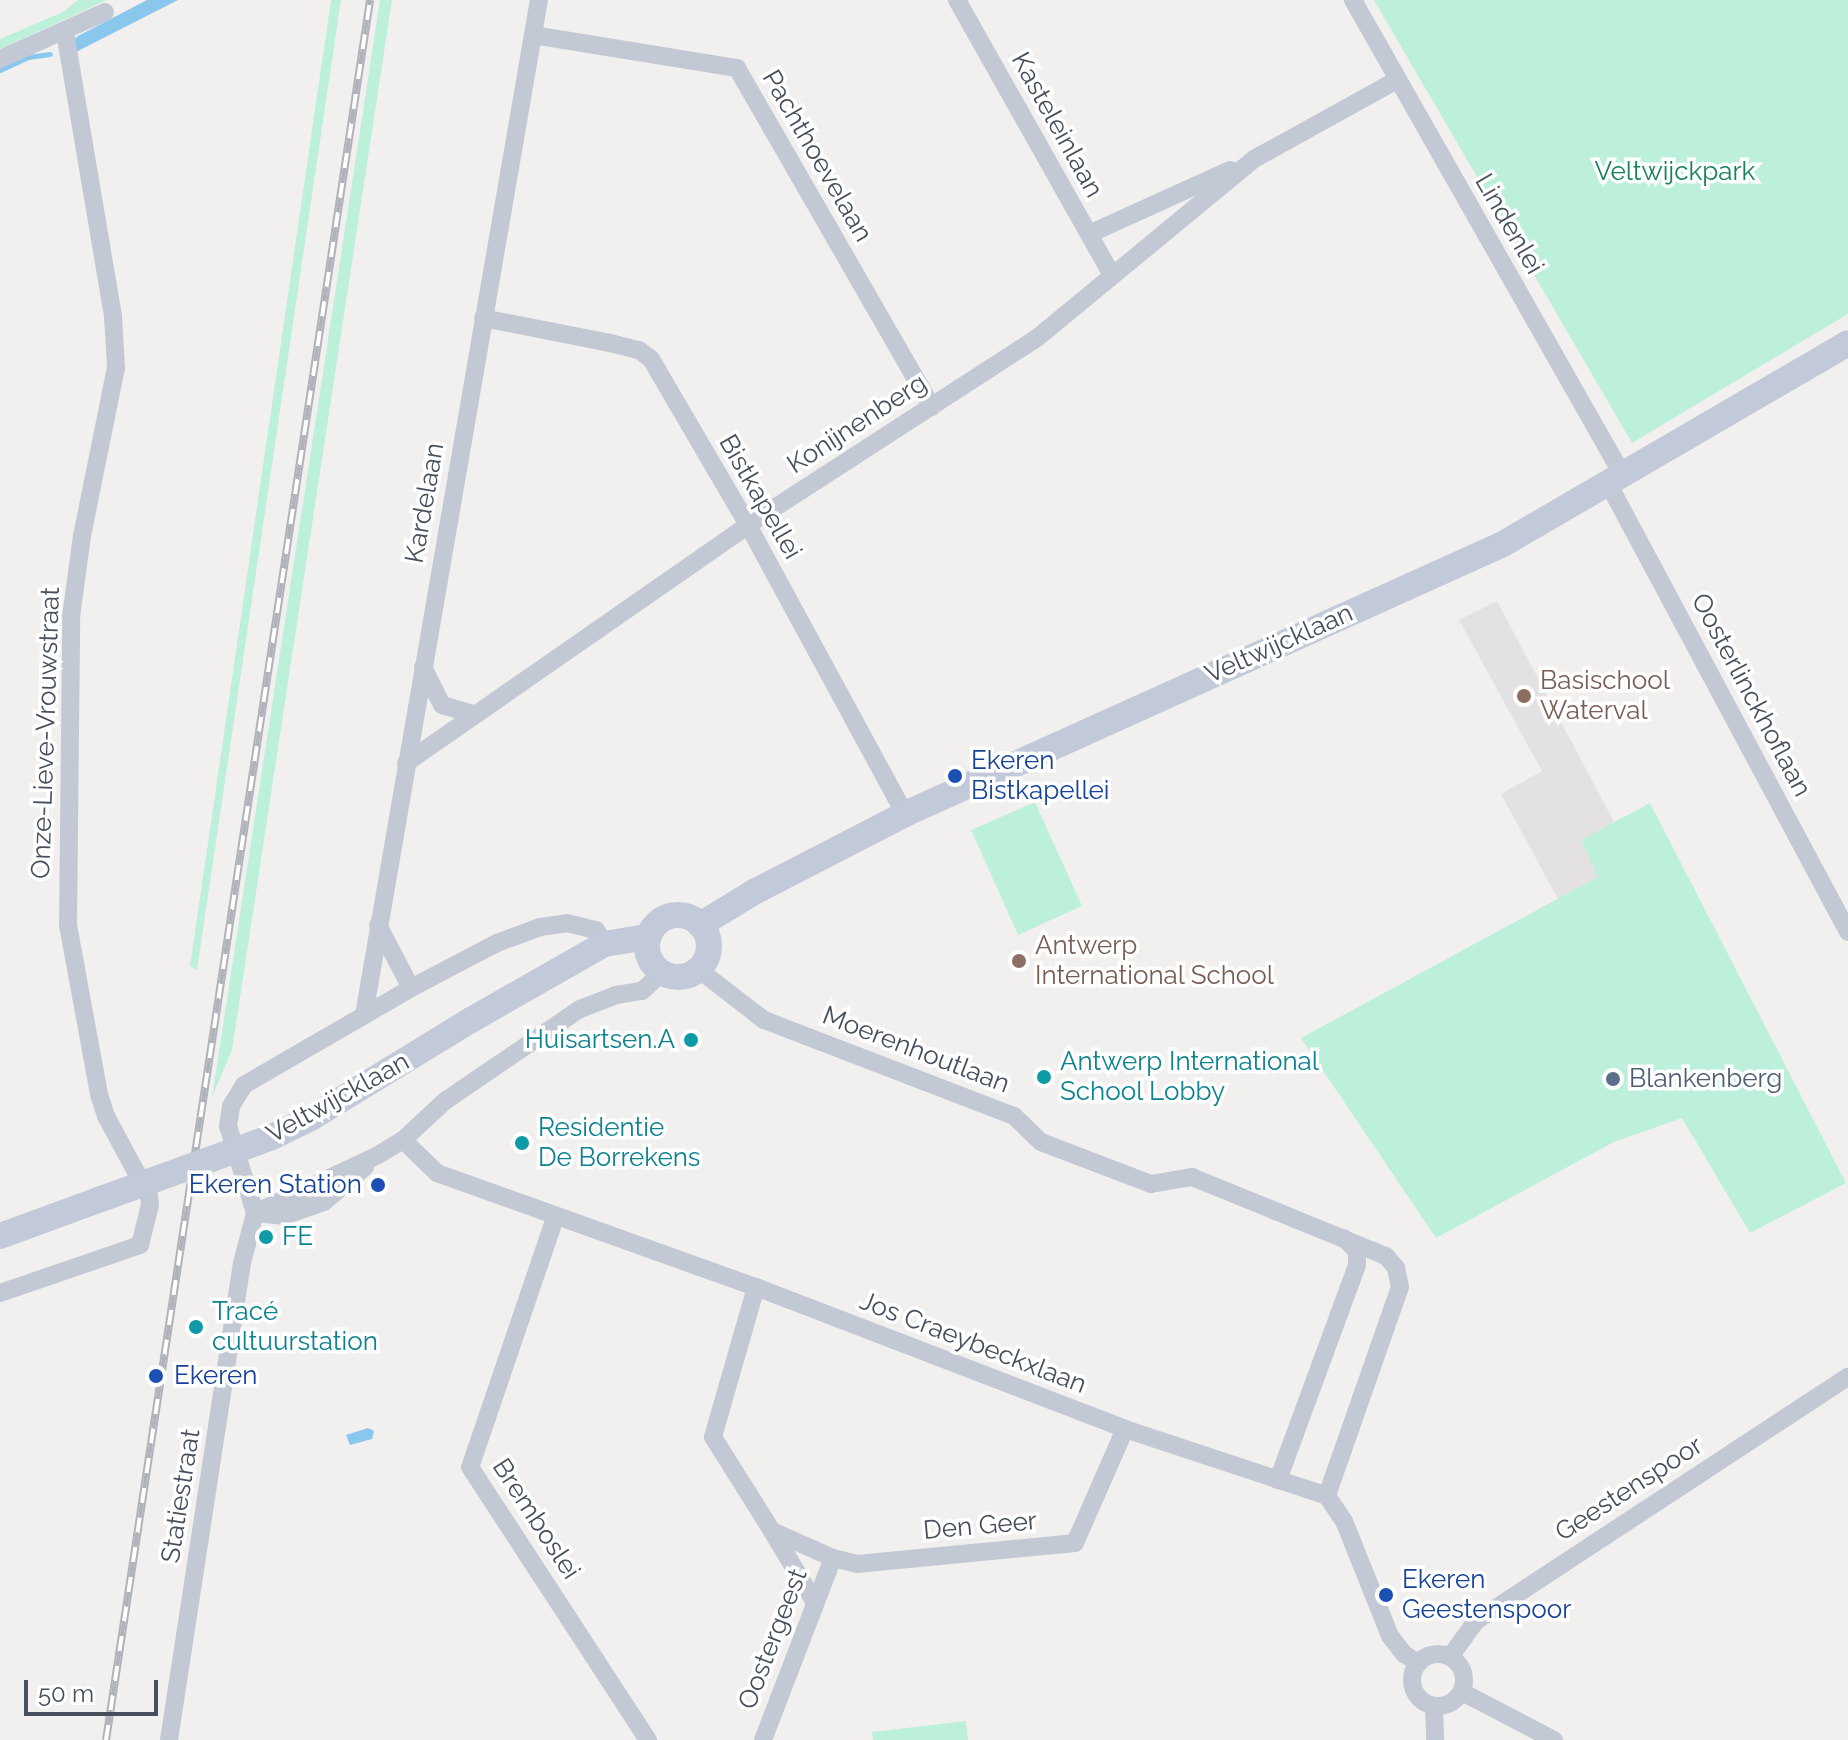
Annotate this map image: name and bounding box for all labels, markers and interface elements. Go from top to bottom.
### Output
street label: Kasteleinlaan [1004,47,1110,203]
street label: Pachthoevelaan [755,65,879,247]
park label: Veltwijckpark [1595,156,1755,188]
street label: Lindenlei [1468,168,1550,280]
street label: Konijnenberg [782,367,932,481]
street label: Bistkapellei [712,429,808,565]
street label: Kardelaan [399,440,451,566]
street label: Onze-Lieve-Vrouwstraat [25,587,67,879]
street label: Oosterlinckhoflaan [1684,588,1818,802]
street label: Veltwijcklaan [1200,598,1358,690]
place label: Basischool Waterval [1540,665,1670,726]
marker: Basischool Waterval [1515,687,1533,705]
place label: Ekeren Bistkapellei [971,745,1110,806]
marker: Ekeren Bistkapellei [946,767,964,785]
place label: Antwerp International School [1035,930,1275,992]
marker: Antwerp International School [1010,952,1028,970]
street label: Moerenhoutlaan [818,1000,1014,1100]
place label: Huisartsen.A [525,1024,675,1056]
marker: Huisartsen.A [682,1031,700,1049]
street label: Veltwijcklaan [261,1046,415,1150]
place label: Antwerp International School Lobby [1060,1046,1319,1108]
place label: Blankenberg [1629,1063,1782,1095]
marker: Antwerp International School Lobby [1035,1068,1053,1086]
marker: Blankenberg [1604,1070,1622,1088]
place label: Residentie De Borrekens [538,1112,700,1174]
marker: Residentie De Borrekens [513,1134,531,1152]
place label: Ekeren Station [189,1169,362,1201]
marker: Ekeren Station [369,1176,387,1194]
place label: FE [282,1221,313,1253]
marker: FE [257,1228,275,1246]
street label: Jos Craeybeckxlaan [855,1285,1091,1401]
place label: Tracé cultuurstation [212,1296,378,1358]
marker: Tracé cultuurstation [187,1318,205,1336]
place label: Ekeren [174,1360,257,1392]
marker: Ekeren [145,1365,167,1387]
street label: Statiestraat [155,1427,207,1565]
street label: Geestenspoor [1550,1430,1708,1548]
street label: Bremboslei [486,1453,586,1585]
street label: Den Geer [922,1505,1038,1547]
street label: Oostergeest [732,1564,814,1714]
place label: Ekeren Geestenspoor [1402,1564,1571,1626]
marker: Ekeren Geestenspoor [1377,1586,1395,1604]
scale bar [28,1664,162,1714]
text: 50 m [38,1679,94,1708]

